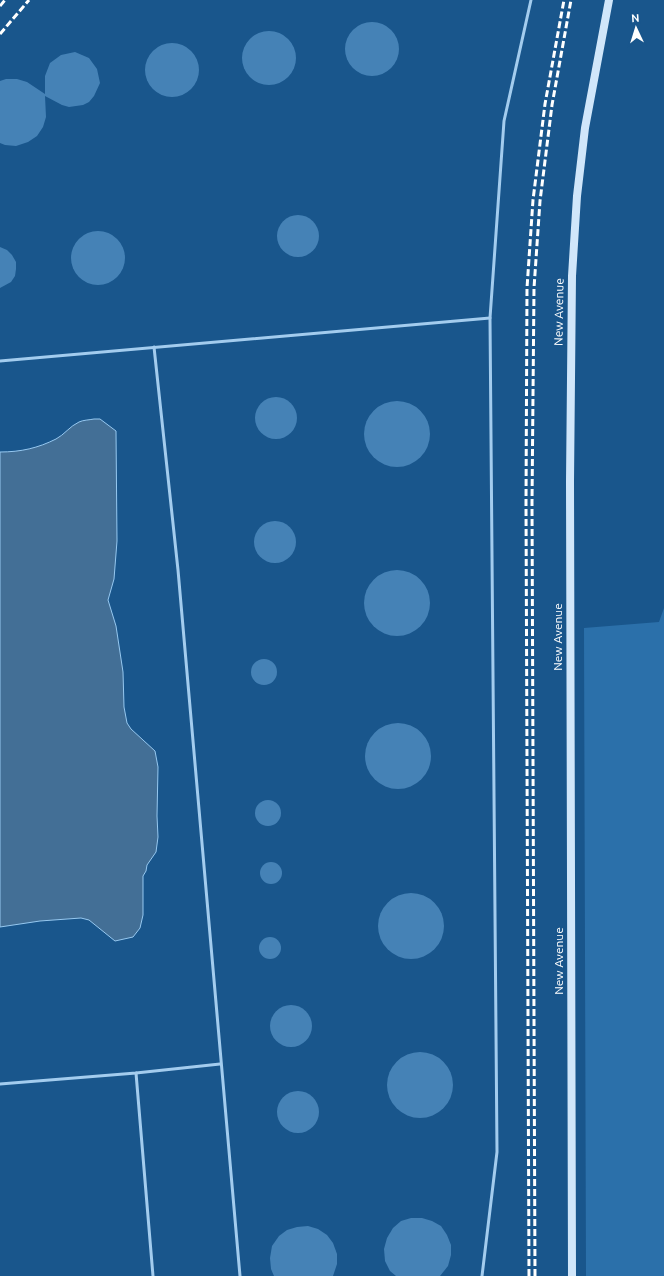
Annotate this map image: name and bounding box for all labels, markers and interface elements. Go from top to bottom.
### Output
north arrow [616,8,656,48]
text: N [631,12,640,24]
street label: New Avenue [551,278,566,346]
street label: New Avenue [551,603,564,671]
street label: New Avenue [552,927,565,995]

